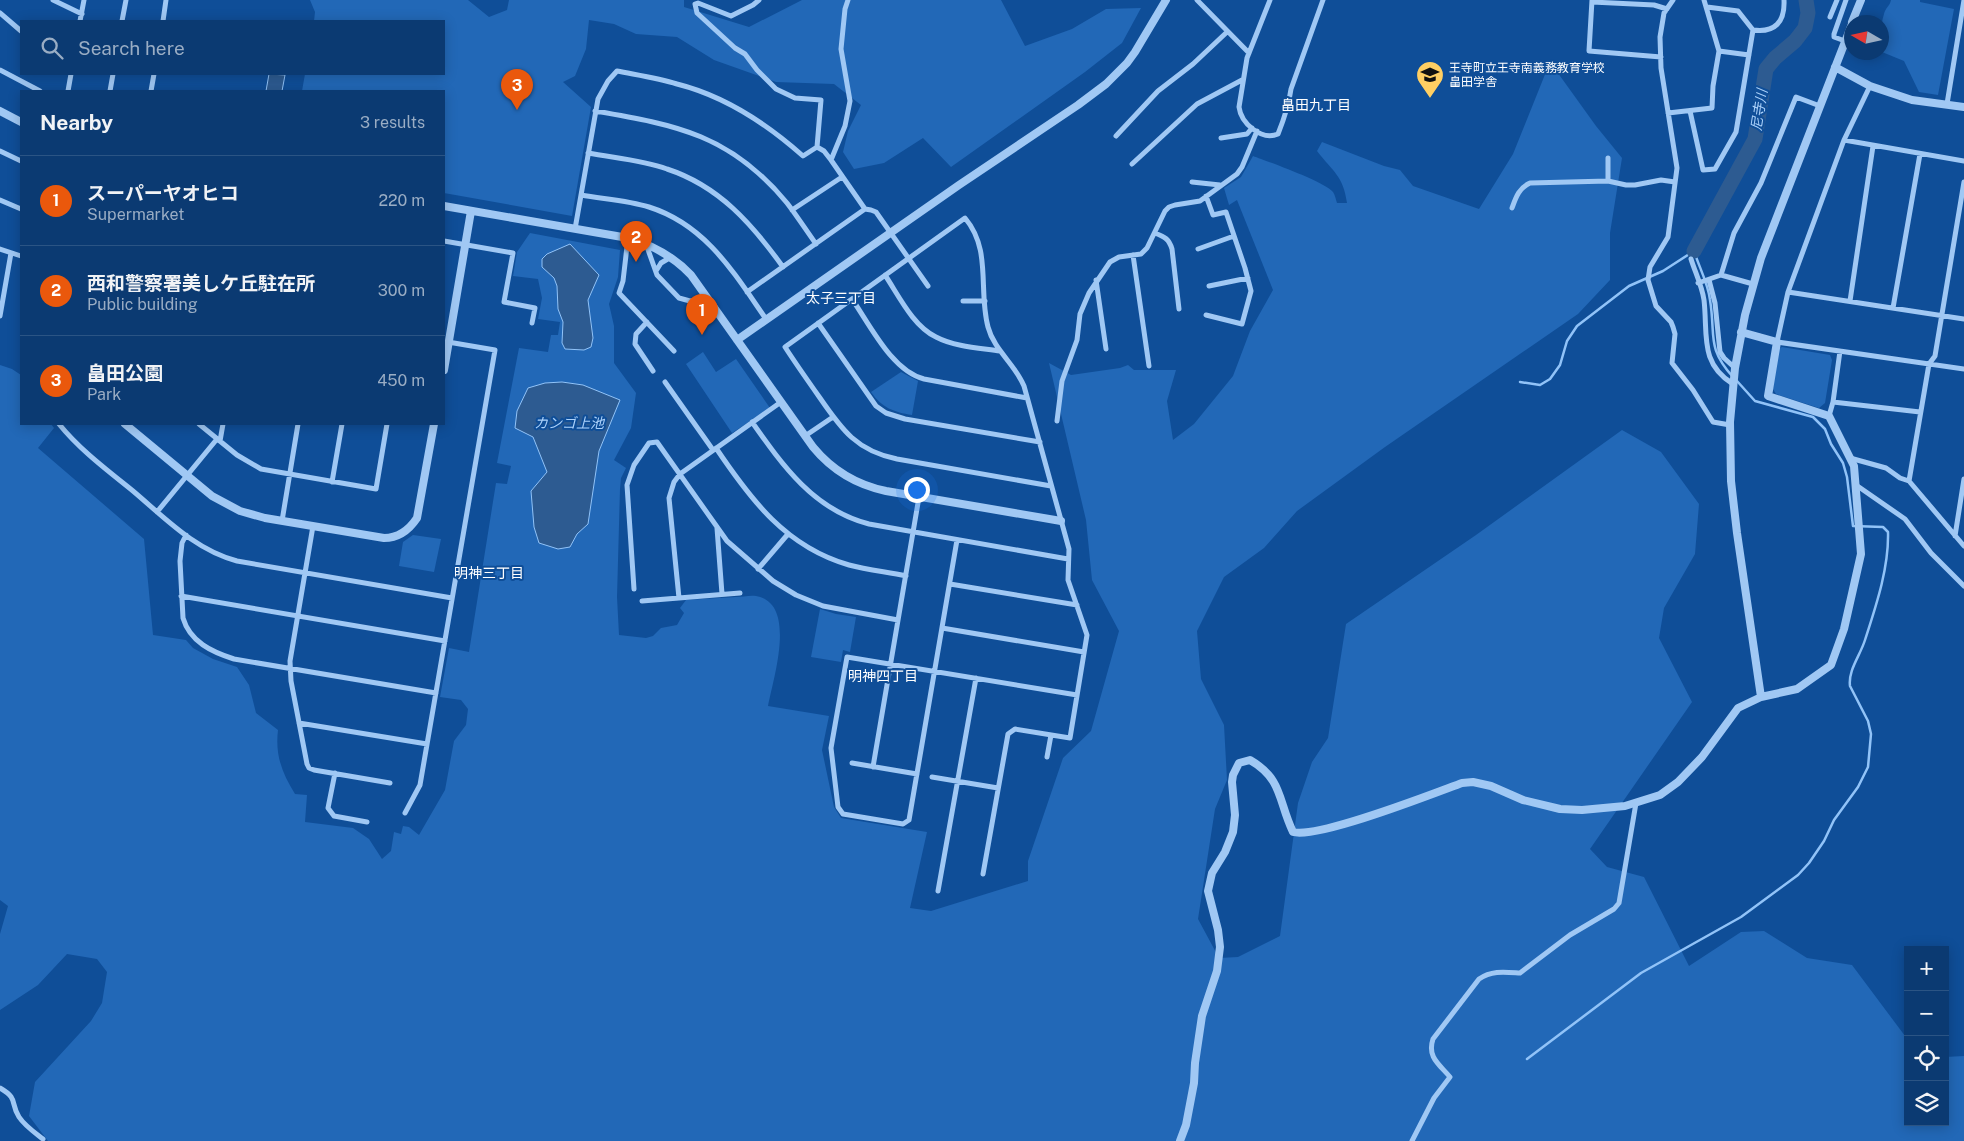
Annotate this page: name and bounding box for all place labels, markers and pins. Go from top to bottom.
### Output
school or university icon: 王寺町立王寺南義務教育学校 畠田学舎 [1415,60,1445,99]
place label: 王寺町立王寺南義務教育学校 畠田学舎 [1449,61,1605,89]
pin: 3 [501,69,533,110]
pin: 2 [620,221,652,262]
pin: 1 [686,294,718,335]

